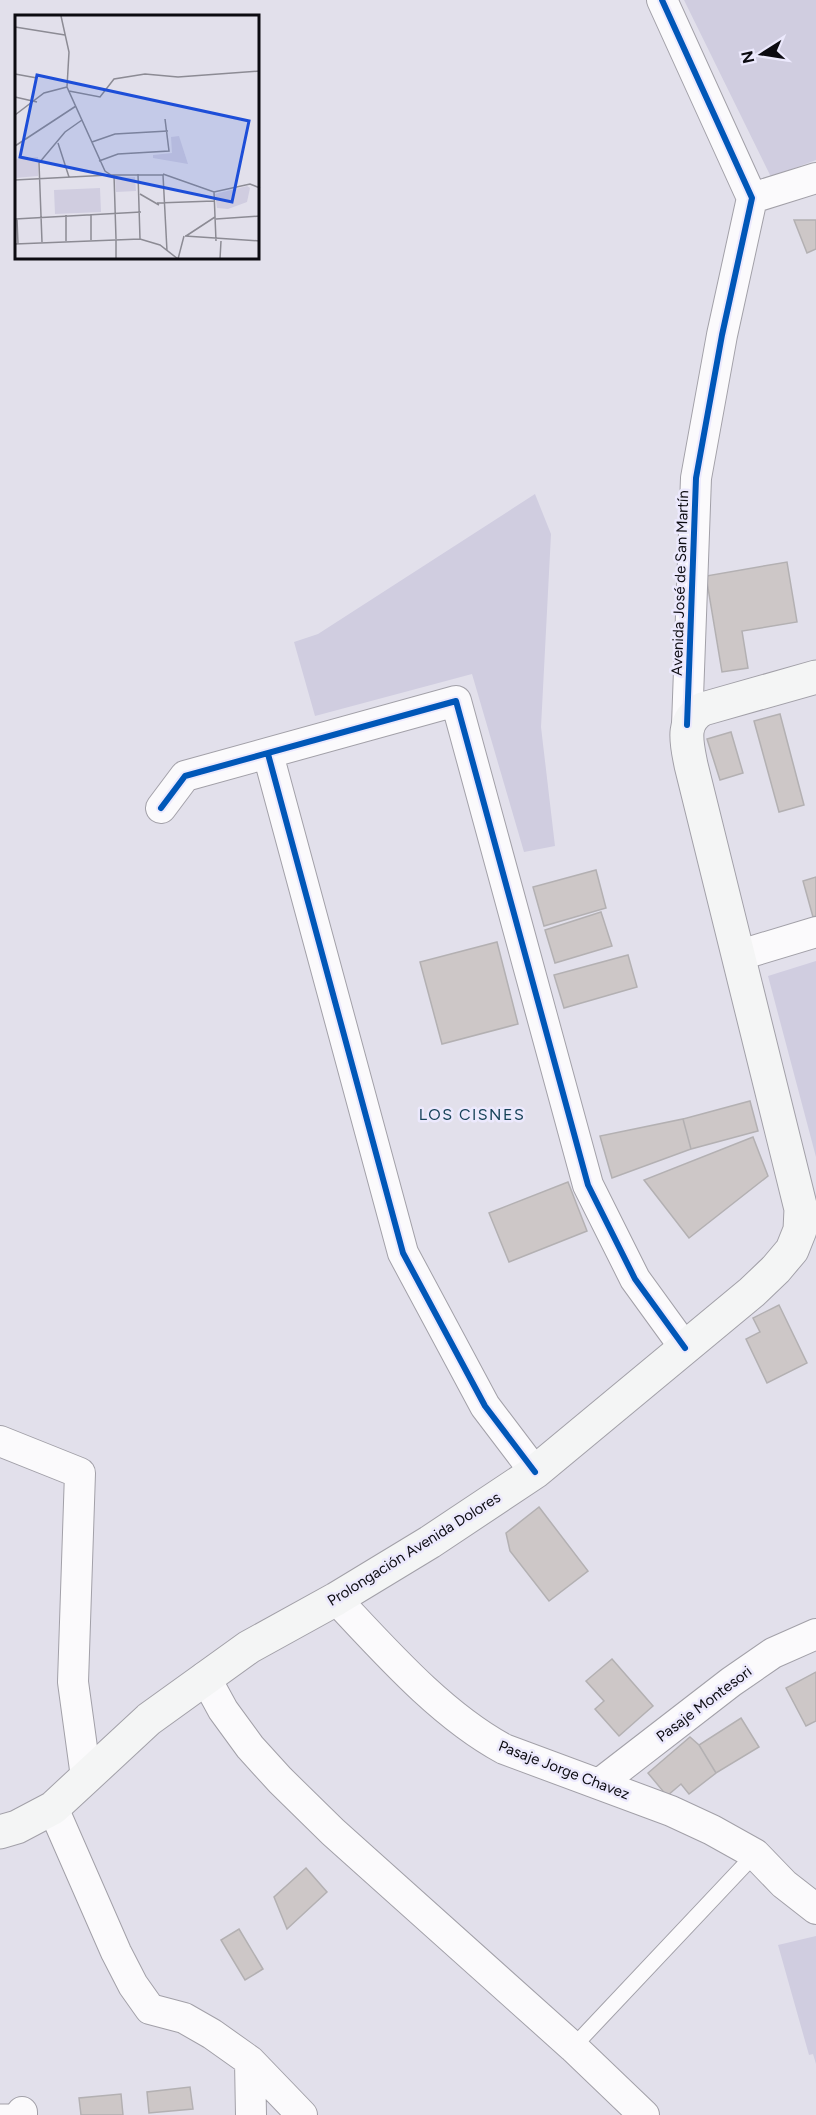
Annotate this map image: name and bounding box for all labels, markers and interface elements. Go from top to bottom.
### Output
inset map [15,15,260,260]
north arrow [732,24,792,84]
text: N [737,49,758,65]
street label: Avenida José de San Martín [668,490,692,676]
district label: LOS CISNES [419,1105,525,1124]
street label: Prolongación Avenida Dolores [324,1488,504,1610]
street label: Pasaje Montesori [653,1662,755,1746]
street label: Pasaje Jorge Chavez [496,1737,632,1803]

